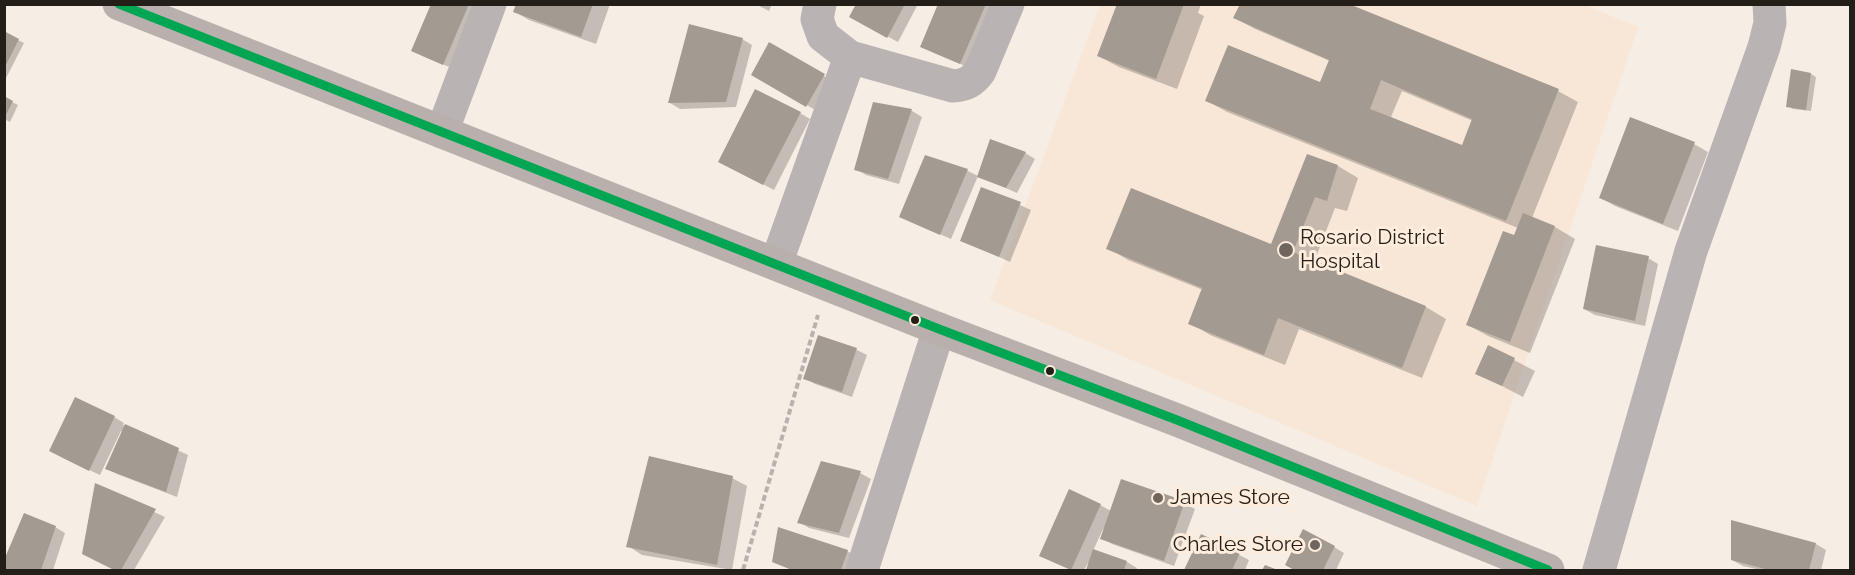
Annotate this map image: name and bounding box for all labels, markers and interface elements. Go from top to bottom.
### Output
place label: Rosario District Hospital [1300,225,1445,275]
marker: Rosario District Hospital [1277,241,1295,259]
unlabelled marker [909,314,921,326]
unlabelled marker [1044,365,1056,377]
place label: James Store [1170,485,1290,511]
marker: James Store [1151,491,1165,505]
place label: Charles Store [1173,532,1303,558]
marker: Charles Store [1308,538,1322,552]

